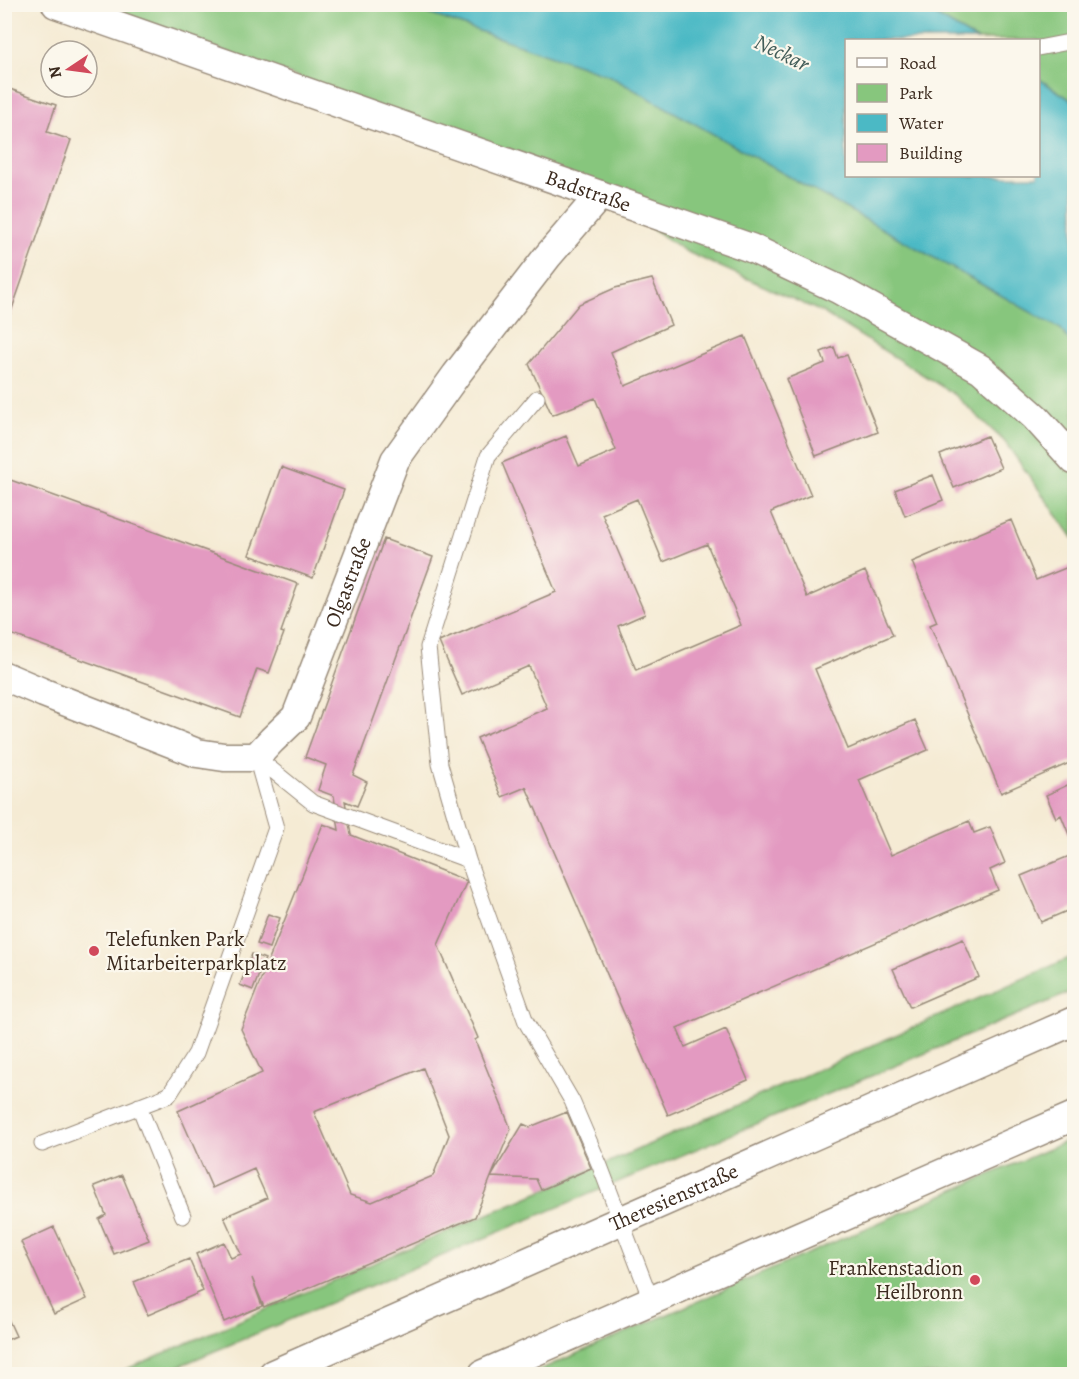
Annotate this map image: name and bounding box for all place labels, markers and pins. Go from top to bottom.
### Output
place label: Telefunken Park Mitarbeiterparkplatz [106,925,287,977]
marker: Telefunken Park Mitarbeiterparkplatz [87,944,101,958]
place label: Frankenstadion Heilbronn [828,1254,963,1306]
marker: Frankenstadion Heilbronn [968,1273,982,1287]

